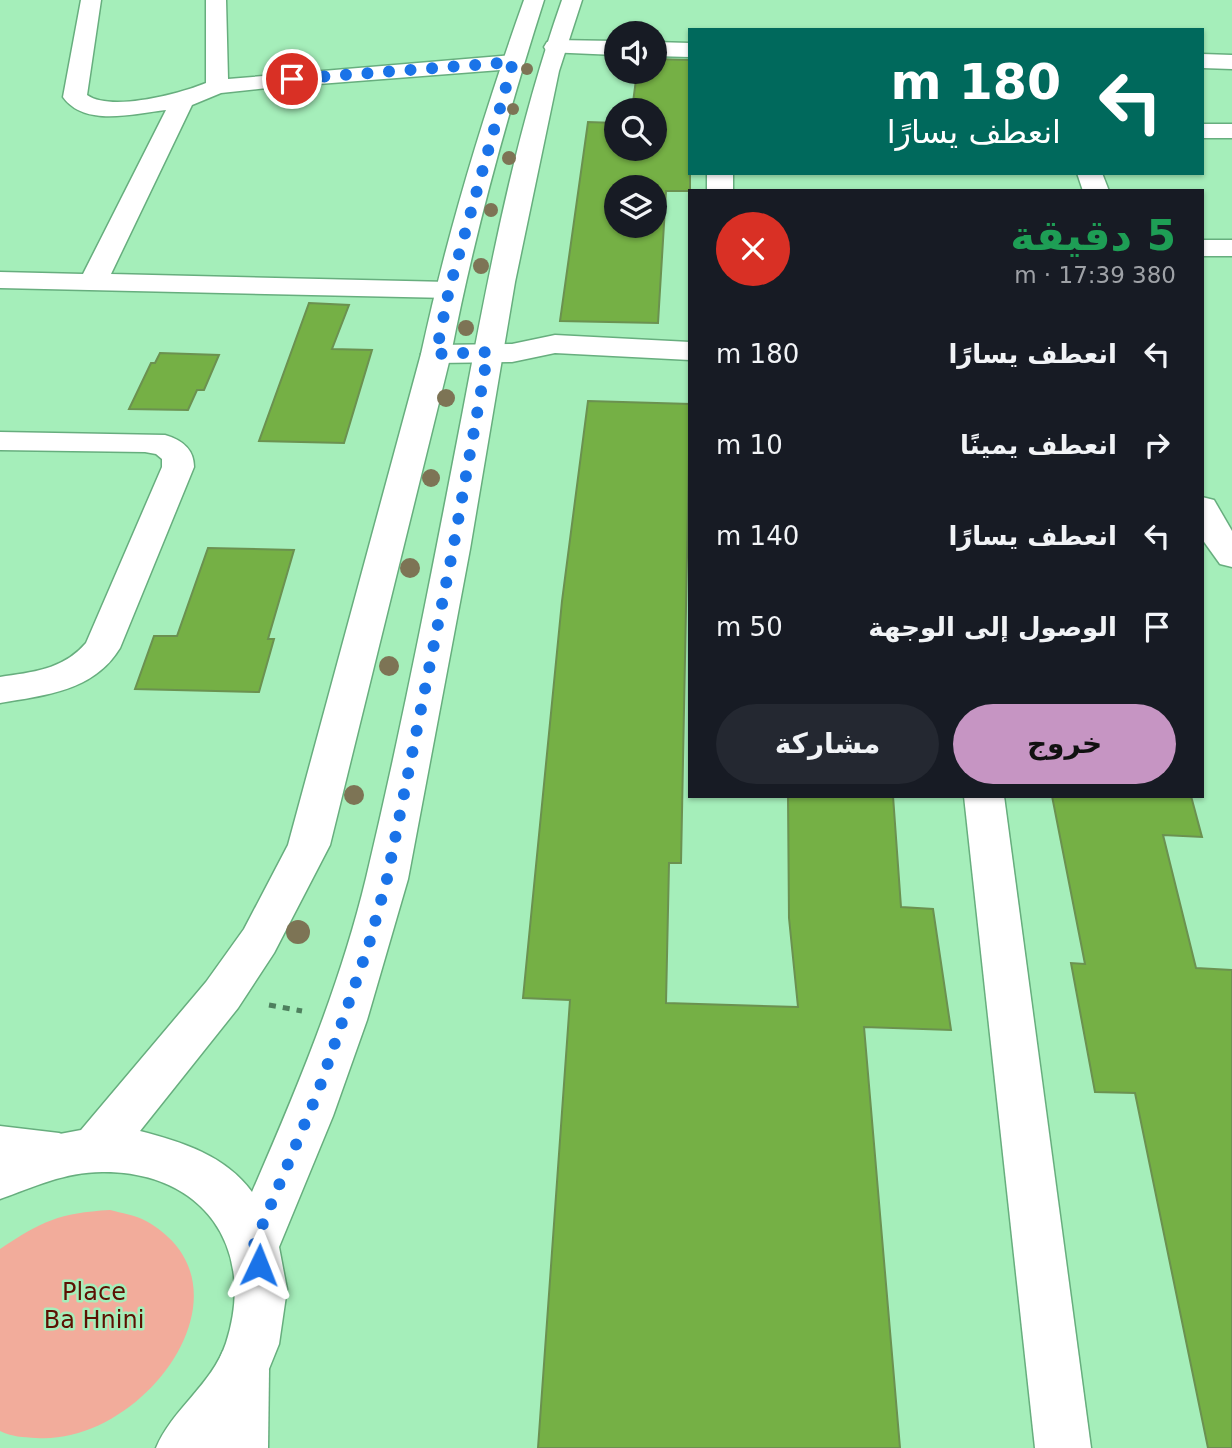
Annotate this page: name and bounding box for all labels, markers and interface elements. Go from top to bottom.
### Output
map controls [604,21,667,238]
button: sound [604,21,667,84]
pin [262,49,322,109]
text: 180 m [891,54,1061,111]
icon: left [1085,56,1176,147]
icon: arrive [273,60,311,98]
button: search [604,98,667,161]
text: انعطف يسارًا [887,113,1061,151]
button: layers [604,175,667,238]
text: 5 دقيقة [1010,211,1176,260]
button: close [716,212,790,286]
text: 380 m · 17:39 [1014,262,1176,288]
icon: left [1138,335,1176,373]
text: 180 m [716,339,799,369]
text: انعطف يسارًا [948,339,1117,369]
icon: right [1138,426,1176,464]
text: 10 m [716,430,783,460]
text: انعطف يمينًا [960,430,1117,460]
icon: left [1138,517,1176,555]
text: 140 m [716,521,799,551]
text: انعطف يسارًا [948,521,1117,551]
icon: arrive [1138,608,1176,646]
text: 50 m [716,612,783,642]
text: الوصول إلى الوجهة [868,612,1117,642]
button: مشاركة [716,704,939,784]
button: خروج [953,704,1176,784]
position arrow [222,1228,296,1302]
park label: Place Ba Hnini [44,1278,144,1334]

